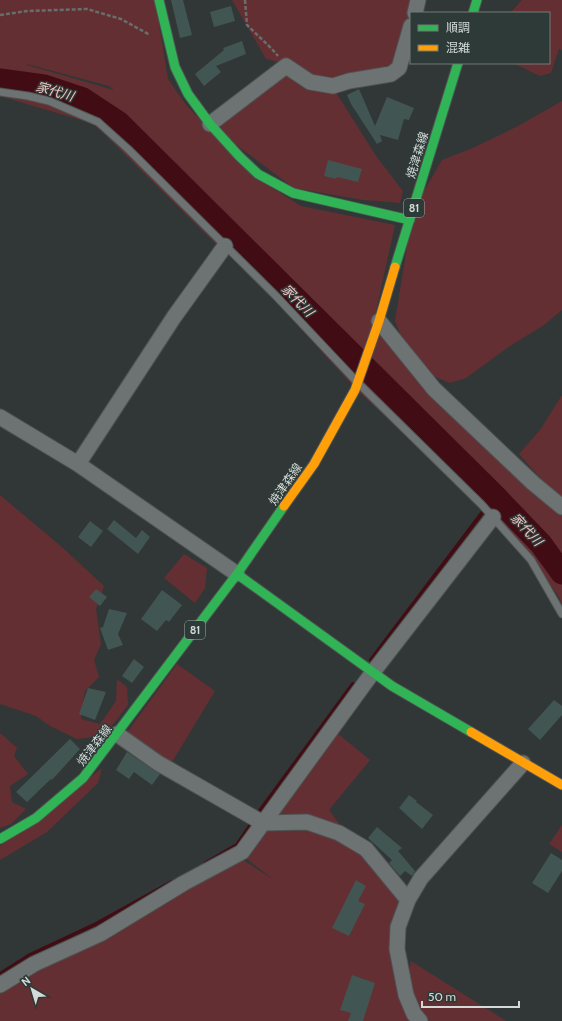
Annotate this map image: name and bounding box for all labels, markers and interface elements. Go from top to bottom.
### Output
legend [410,12,550,64]
text: 順調 [446,20,470,35]
text: 混雑 [446,40,470,55]
water label: 家代川 [34,78,78,105]
street label: 焼津森線 [403,130,431,180]
road number: 81 [404,199,424,217]
water label: 家代川 [279,281,319,321]
street label: 焼津森線 [265,460,305,508]
water label: 家代川 [508,509,548,550]
road number: 81 [185,621,205,639]
street label: 焼津森線 [73,721,115,769]
north arrow [12,969,52,1009]
text: N [18,973,33,989]
scale bar [422,983,519,1009]
text: 50 m [428,989,456,1004]

